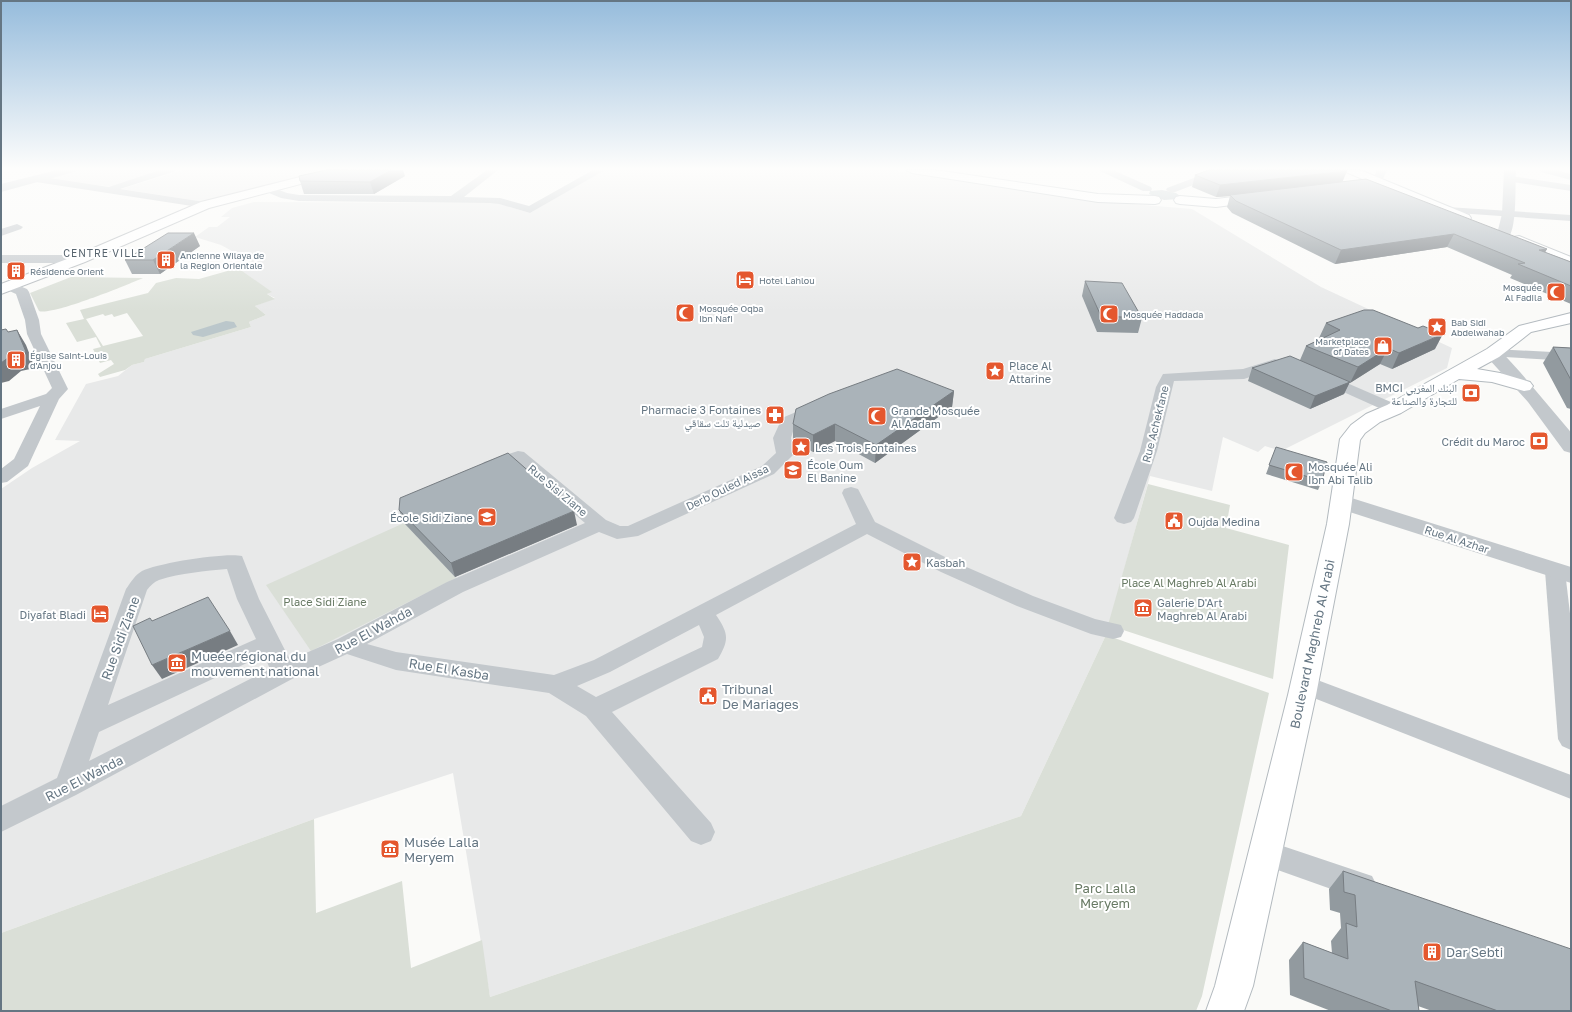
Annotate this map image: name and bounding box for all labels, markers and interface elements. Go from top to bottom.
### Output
district label: CENTRE VILLE [63,247,145,259]
building icon: Ancienne Wilaya de la Region Orientale [155,249,177,271]
place label: Ancienne Wilaya de la Region Orientale [180,250,264,271]
building icon: Résidence Orient [5,260,27,282]
place label: Résidence Orient [30,266,104,277]
hotel icon: Hotel Lahlou [734,269,756,291]
place label: Hotel Lahlou [759,275,815,286]
mosque icon: Mosquée Al Fadila [1545,281,1567,303]
place label: Mosquée Al Fadila [1503,282,1542,303]
mosque icon: Mosquée Oqba Ibn Nafi [674,302,696,324]
place label: Mosquée Oqba Ibn Nafi [699,303,763,324]
mosque icon: Mosquée Haddada [1098,303,1120,325]
place label: Mosquée Haddada [1123,309,1203,320]
place icon: Bab Sidi Abdelwahab [1426,316,1448,338]
place label: Bab Sidi Abdelwahab [1451,317,1505,338]
shop icon: Marketplace of Dates [1372,335,1394,357]
place label: Marketplace of Dates [1315,336,1369,357]
building icon: Église Saint-Louis d'Anjou [5,349,27,371]
place label: Église Saint-Louis d'Anjou [30,350,107,371]
place label: Place Al Attarine [1009,359,1052,385]
place icon: Place Al Attarine [984,360,1006,382]
place label: BMCI البنك المغربي للتجارة والصناعة [1375,381,1457,407]
bank icon: BMCI البنك المغربي للتجارة والصناعة [1460,382,1482,404]
street label: Rue Achekfane [1139,384,1171,464]
place label: Pharmacie 3 Fontaines صيدلية تلت سقاقي [641,403,761,431]
pharmacy icon: Pharmacie 3 Fontaines صيدلية تلت سقاقي [764,404,786,426]
place label: Grande Mosquée Al Aadam [891,404,980,430]
mosque icon: Grande Mosquée Al Aadam [866,405,888,427]
bank icon: Crédit du Maroc [1528,430,1550,452]
place label: Crédit du Maroc [1441,435,1525,448]
place icon: Les Trois Fontaines [790,436,812,458]
place label: Les Trois Fontaines [815,441,917,454]
place label: École Oum El Banine [807,458,863,484]
school or university icon: École Oum El Banine [782,459,804,481]
place label: Mosquée Ali Ibn Abi Talib [1308,460,1373,486]
street label: Rue Sisi Ziane [526,461,590,519]
street label: Derb Ouled Aissa [684,461,770,513]
mosque icon: Mosquée Ali Ibn Abi Talib [1283,461,1305,483]
school or university icon: École Sidi Ziane [476,506,498,528]
public building icon: Oujda Medina [1163,510,1185,532]
place label: École Sidi Ziane [390,511,473,524]
place label: Oujda Medina [1188,515,1260,528]
street label: Rue Al Azhar [1423,522,1491,556]
place icon: Kasbah [901,551,923,573]
place label: Kasbah [926,556,965,569]
street label: Boulevard Maghreb Al Arabi [1286,558,1338,730]
park label: Place Al Maghreb Al Arabi [1121,576,1257,589]
street label: Rue Sidi Ziane [97,594,143,682]
park label: Place Sidi Ziane [283,595,367,608]
place label: Galerie D'Art Maghreb Al Arabi [1157,596,1247,622]
museum icon: Galerie D'Art Maghreb Al Arabi [1132,597,1154,619]
hotel icon: Diyafat Bladi [89,603,111,625]
street label: Rue El Wahda [332,603,414,657]
place label: Diyafat Bladi [19,608,86,621]
place label: Mueée régional du mouvement national [191,648,319,679]
museum icon: Mueée régional du mouvement national [166,652,188,674]
street label: Rue El Kasba [408,655,490,683]
place label: Tribunal De Mariages [722,681,799,712]
public building icon: Tribunal De Mariages [697,685,719,707]
street label: Rue El Wahda [42,752,126,804]
place label: Musée Lalla Meryem [404,834,479,865]
museum icon: Musée Lalla Meryem [379,838,401,860]
park label: Parc Lalla Meryem [1074,880,1136,911]
building icon: Dar Sebti [1421,941,1443,963]
place label: Dar Sebti [1446,944,1503,960]

